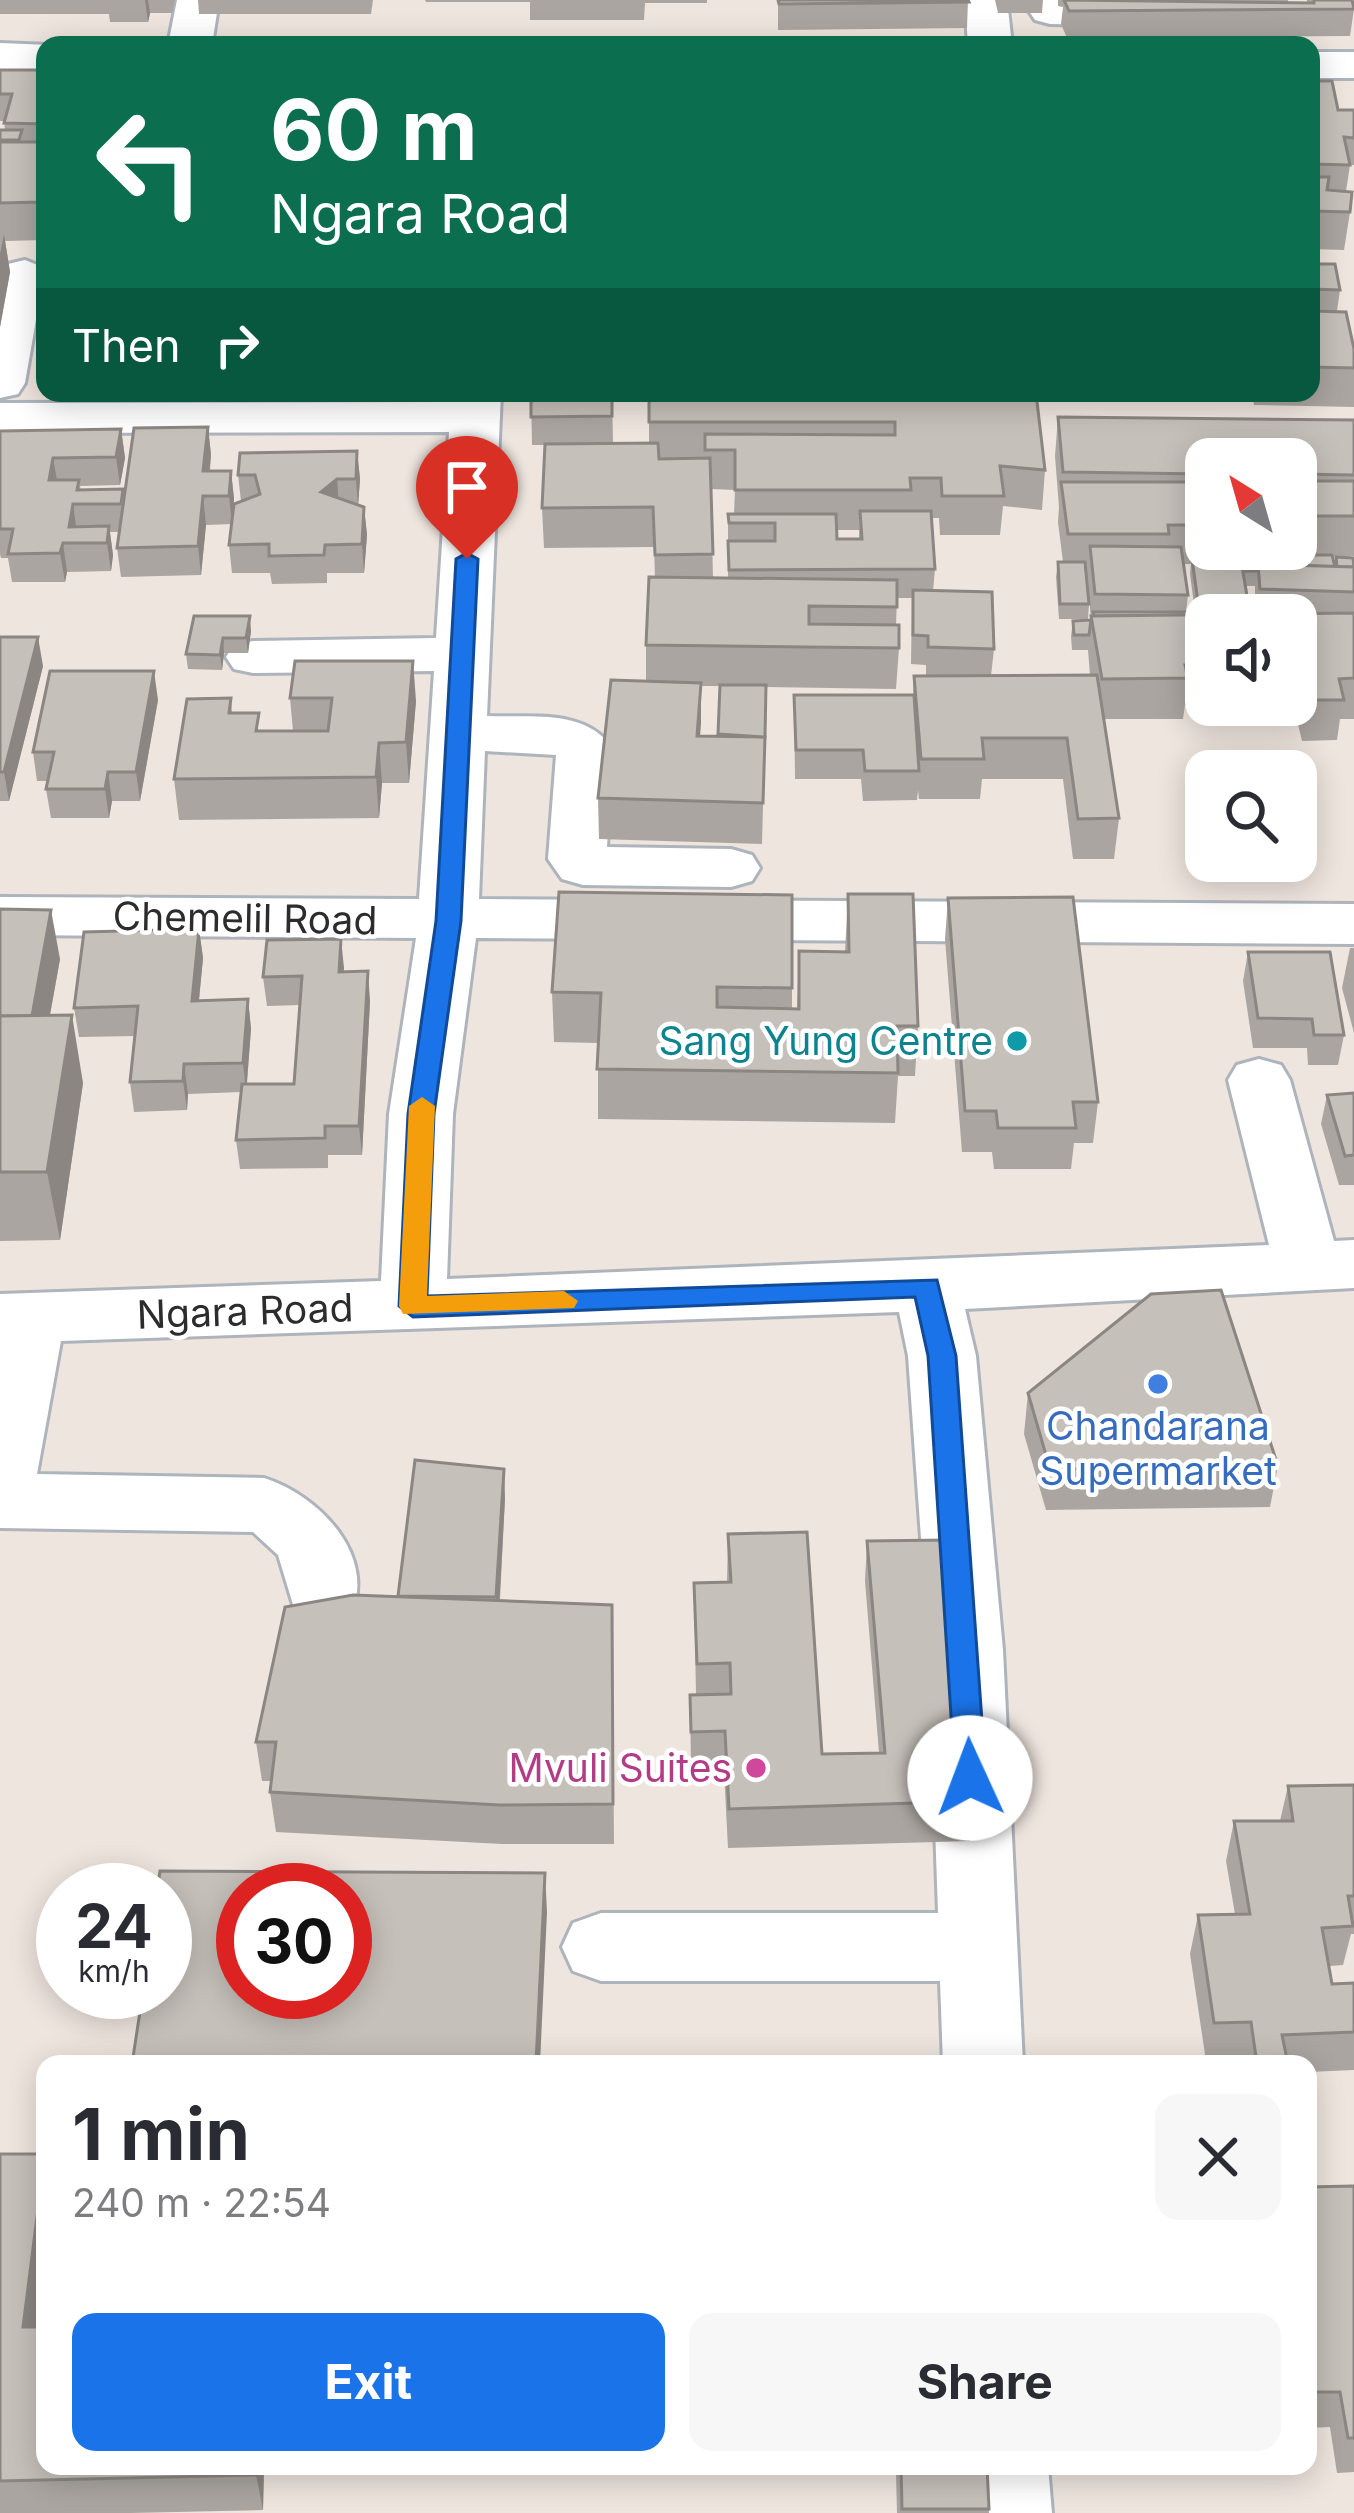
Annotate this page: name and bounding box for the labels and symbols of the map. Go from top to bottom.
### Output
pin [416,436,518,559]
north arrow [1185,438,1317,570]
street label: Chemelil Road [112,892,378,943]
place label: Sang Yung Centre [658,1017,993,1064]
marker: Sang Yung Centre [1004,1028,1030,1054]
street label: Ngara Road [136,1283,354,1338]
marker: Chandarana Supermarket [1145,1371,1171,1397]
place label: Chandarana Supermarket [1039,1402,1277,1494]
position arrow [907,1715,1033,1841]
place label: Mvuli Suites [509,1744,732,1791]
marker: Mvuli Suites [743,1755,769,1781]
speed limit sign: 30 [216,1863,372,2019]

